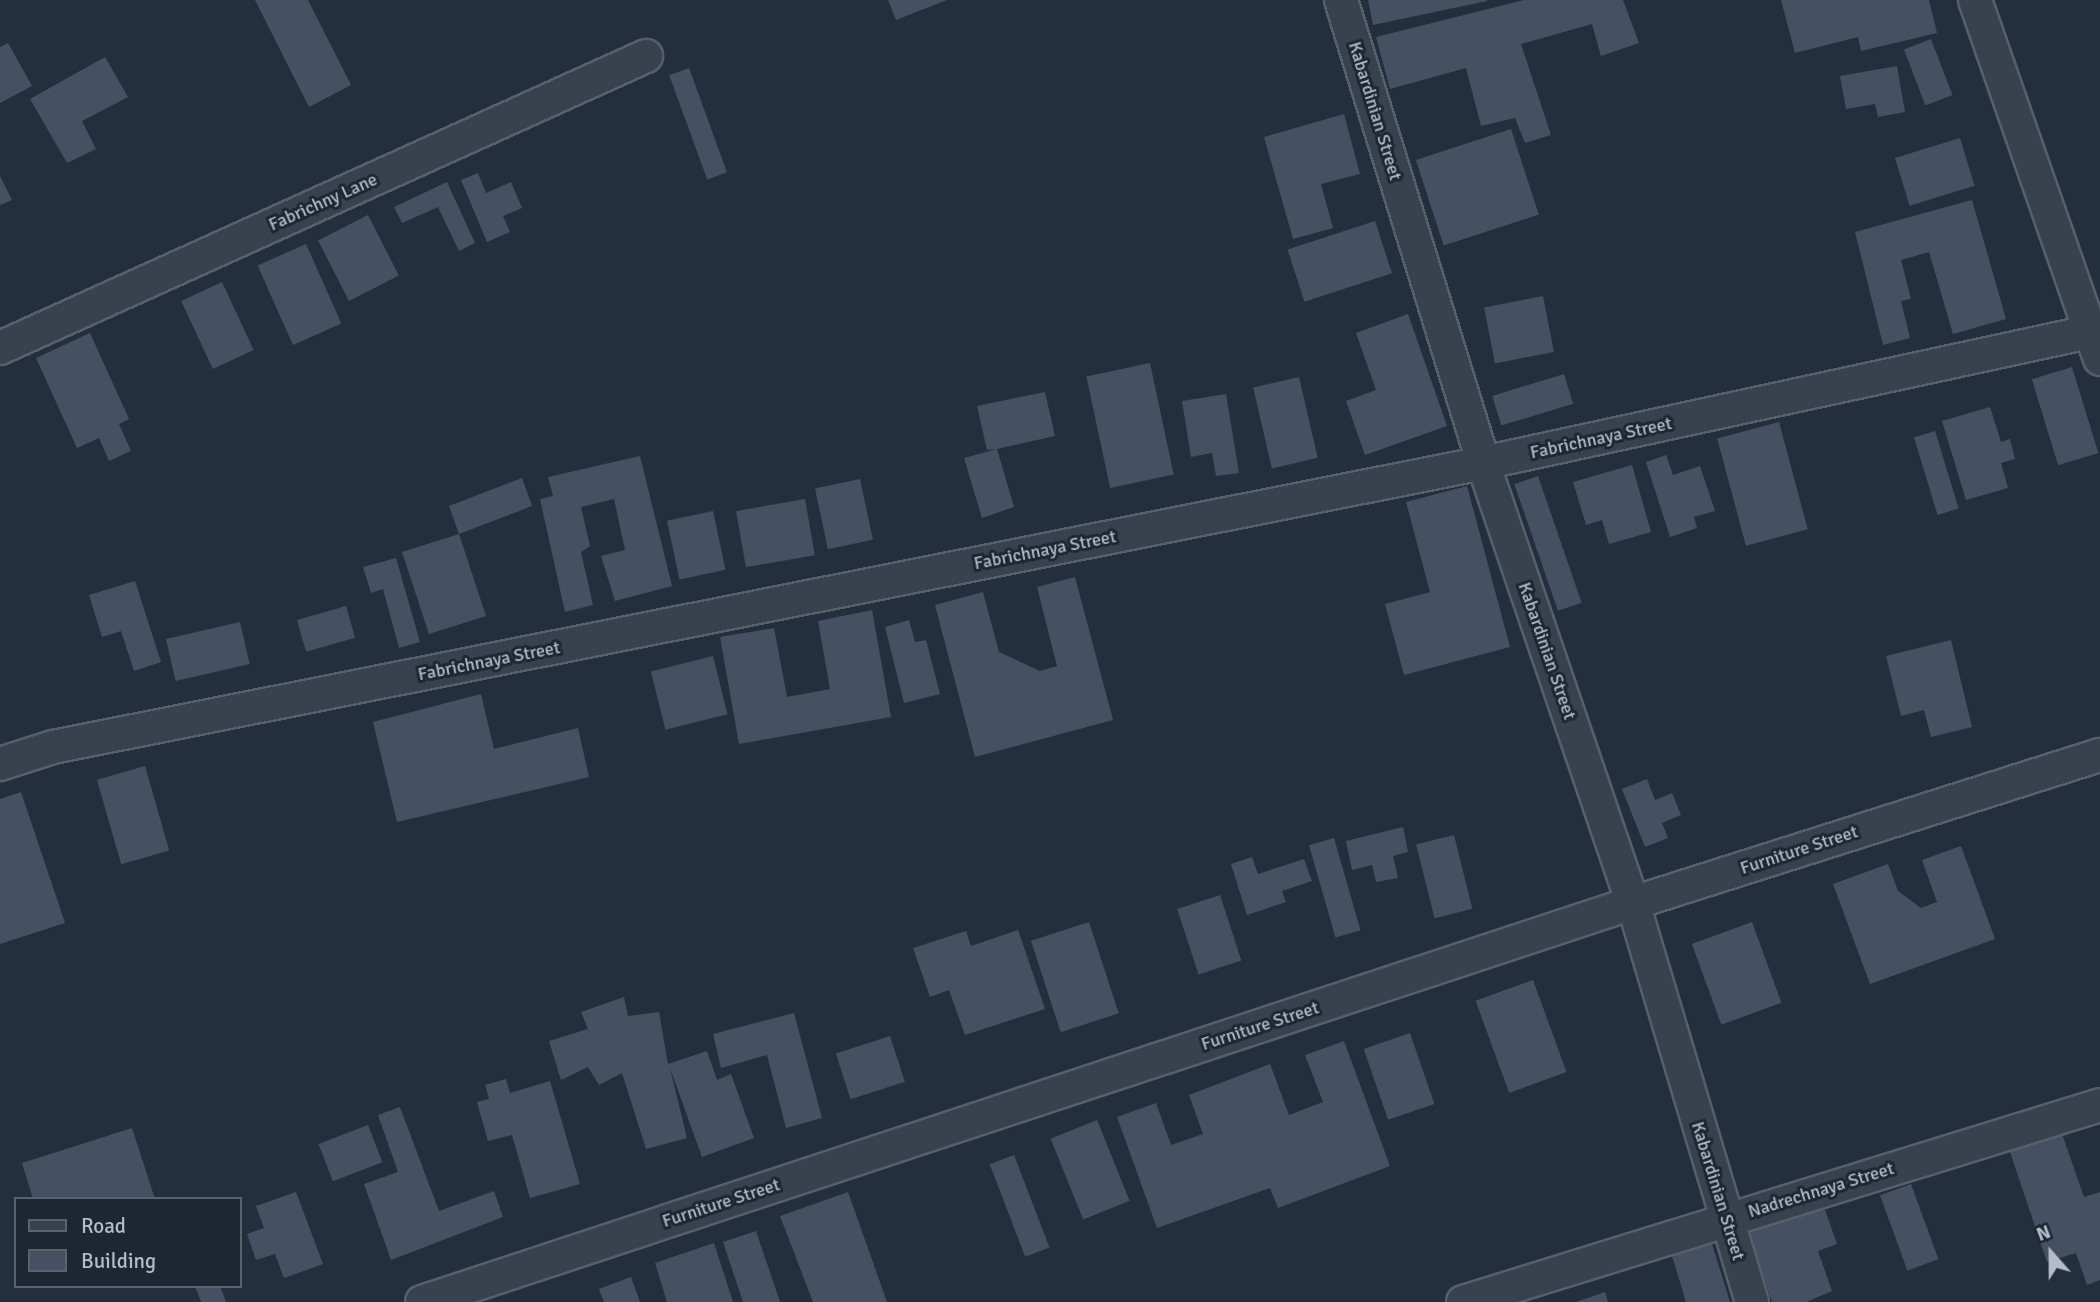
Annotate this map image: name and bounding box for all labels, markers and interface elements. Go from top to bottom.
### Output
street label: Kabardinian Street [1344,39,1406,183]
street label: Fabrichny Lane [265,168,381,236]
street label: Fabrichnaya Street [1528,412,1674,464]
street label: Fabrichnaya Street [972,526,1118,574]
street label: Kabardinian Street [1513,580,1581,722]
street label: Fabrichnaya Street [416,637,562,685]
street label: Furniture Street [1738,821,1860,879]
street label: Furniture Street [1199,997,1321,1055]
street label: Kabardinian Street [1687,1119,1749,1263]
street label: Nadrechnaya Street [1745,1158,1897,1222]
street label: Furniture Street [660,1174,782,1232]
legend [14,1197,242,1288]
text: Road [81,1213,126,1239]
north arrow [2016,1218,2086,1288]
text: N [2033,1220,2054,1247]
text: Building [81,1248,156,1274]

